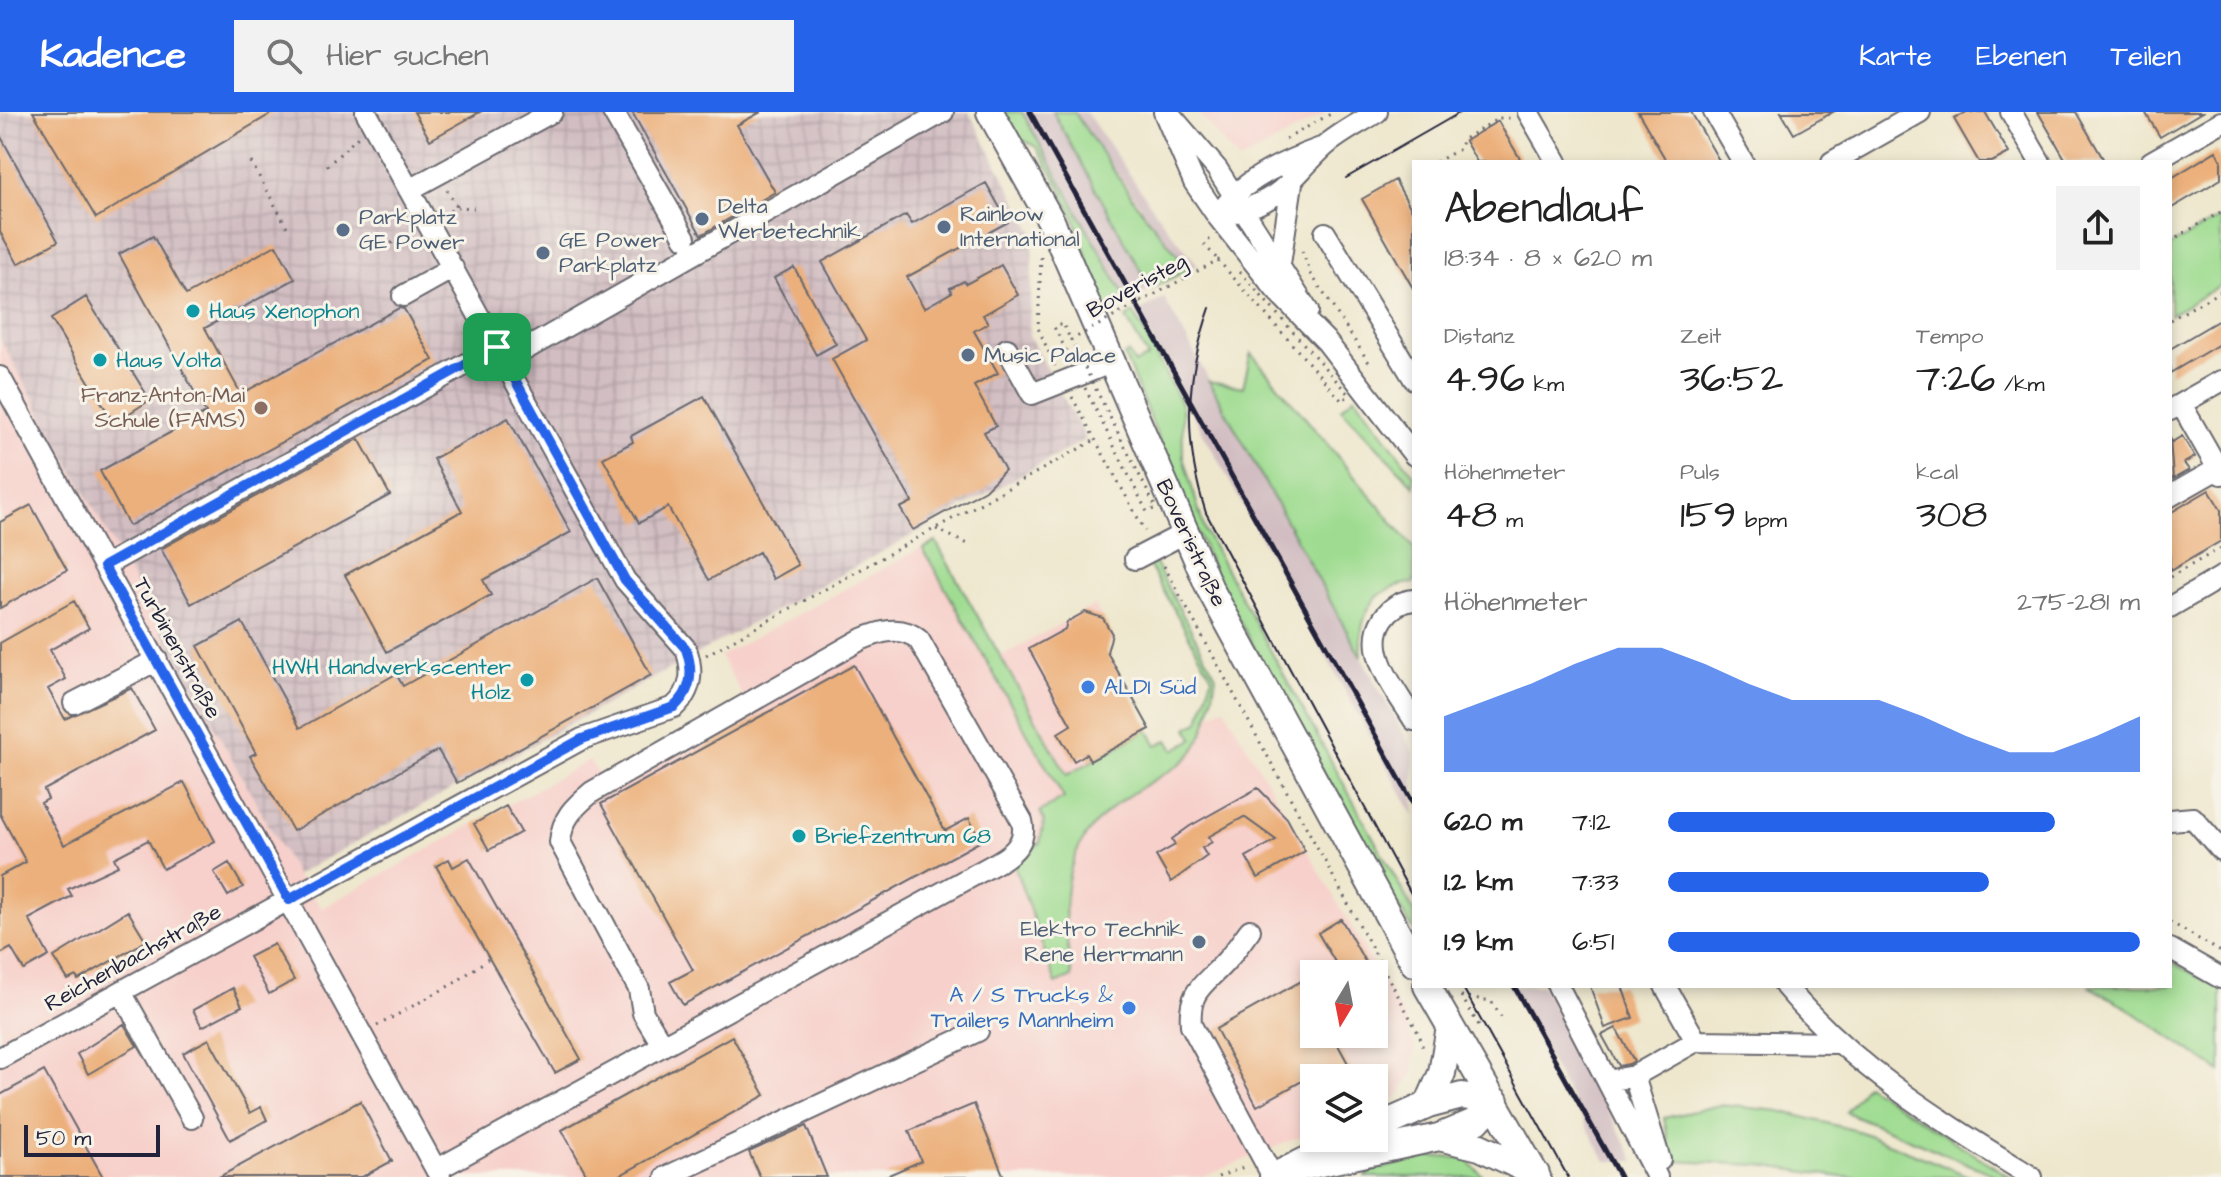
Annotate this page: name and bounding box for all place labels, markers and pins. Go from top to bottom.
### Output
place label: Delta Werbetechnik [718,191,861,247]
place label: Rainbow International [960,199,1080,255]
place label: Parkplatz GE Power [359,202,464,258]
marker: Delta Werbetechnik [693,210,711,228]
marker: Rainbow International [935,218,953,236]
marker: Parkplatz GE Power [334,221,352,239]
place label: GE Power Parkplatz [559,225,664,281]
marker: GE Power Parkplatz [534,244,552,262]
place label: Haus Xenophon [209,296,360,327]
marker: Haus Xenophon [184,302,202,320]
pin [463,313,531,381]
place label: Music Palace [984,340,1116,371]
place label: Haus Volta [116,345,221,376]
marker: Music Palace [959,346,977,364]
marker: Haus Volta [91,351,109,369]
place label: Franz-Anton-Mai Schule (FAMS) [81,380,245,436]
marker: Franz-Anton-Mai Schule (FAMS) [252,399,270,417]
place label: HWH Handwerkscenter Holz [272,652,511,708]
marker: HWH Handwerkscenter Holz [518,671,536,689]
place label: ALDI Süd [1104,672,1196,703]
marker: ALDI Süd [1079,678,1097,696]
place label: Briefzentrum 68 [815,821,991,852]
marker: Briefzentrum 68 [790,827,808,845]
place label: Elektro Technik Rene Herrmann [1021,914,1183,970]
marker: Elektro Technik Rene Herrmann [1190,933,1208,951]
place label: A / S Trucks & Trailers Mannheim [931,980,1113,1036]
marker: A / S Trucks & Trailers Mannheim [1120,999,1138,1017]

